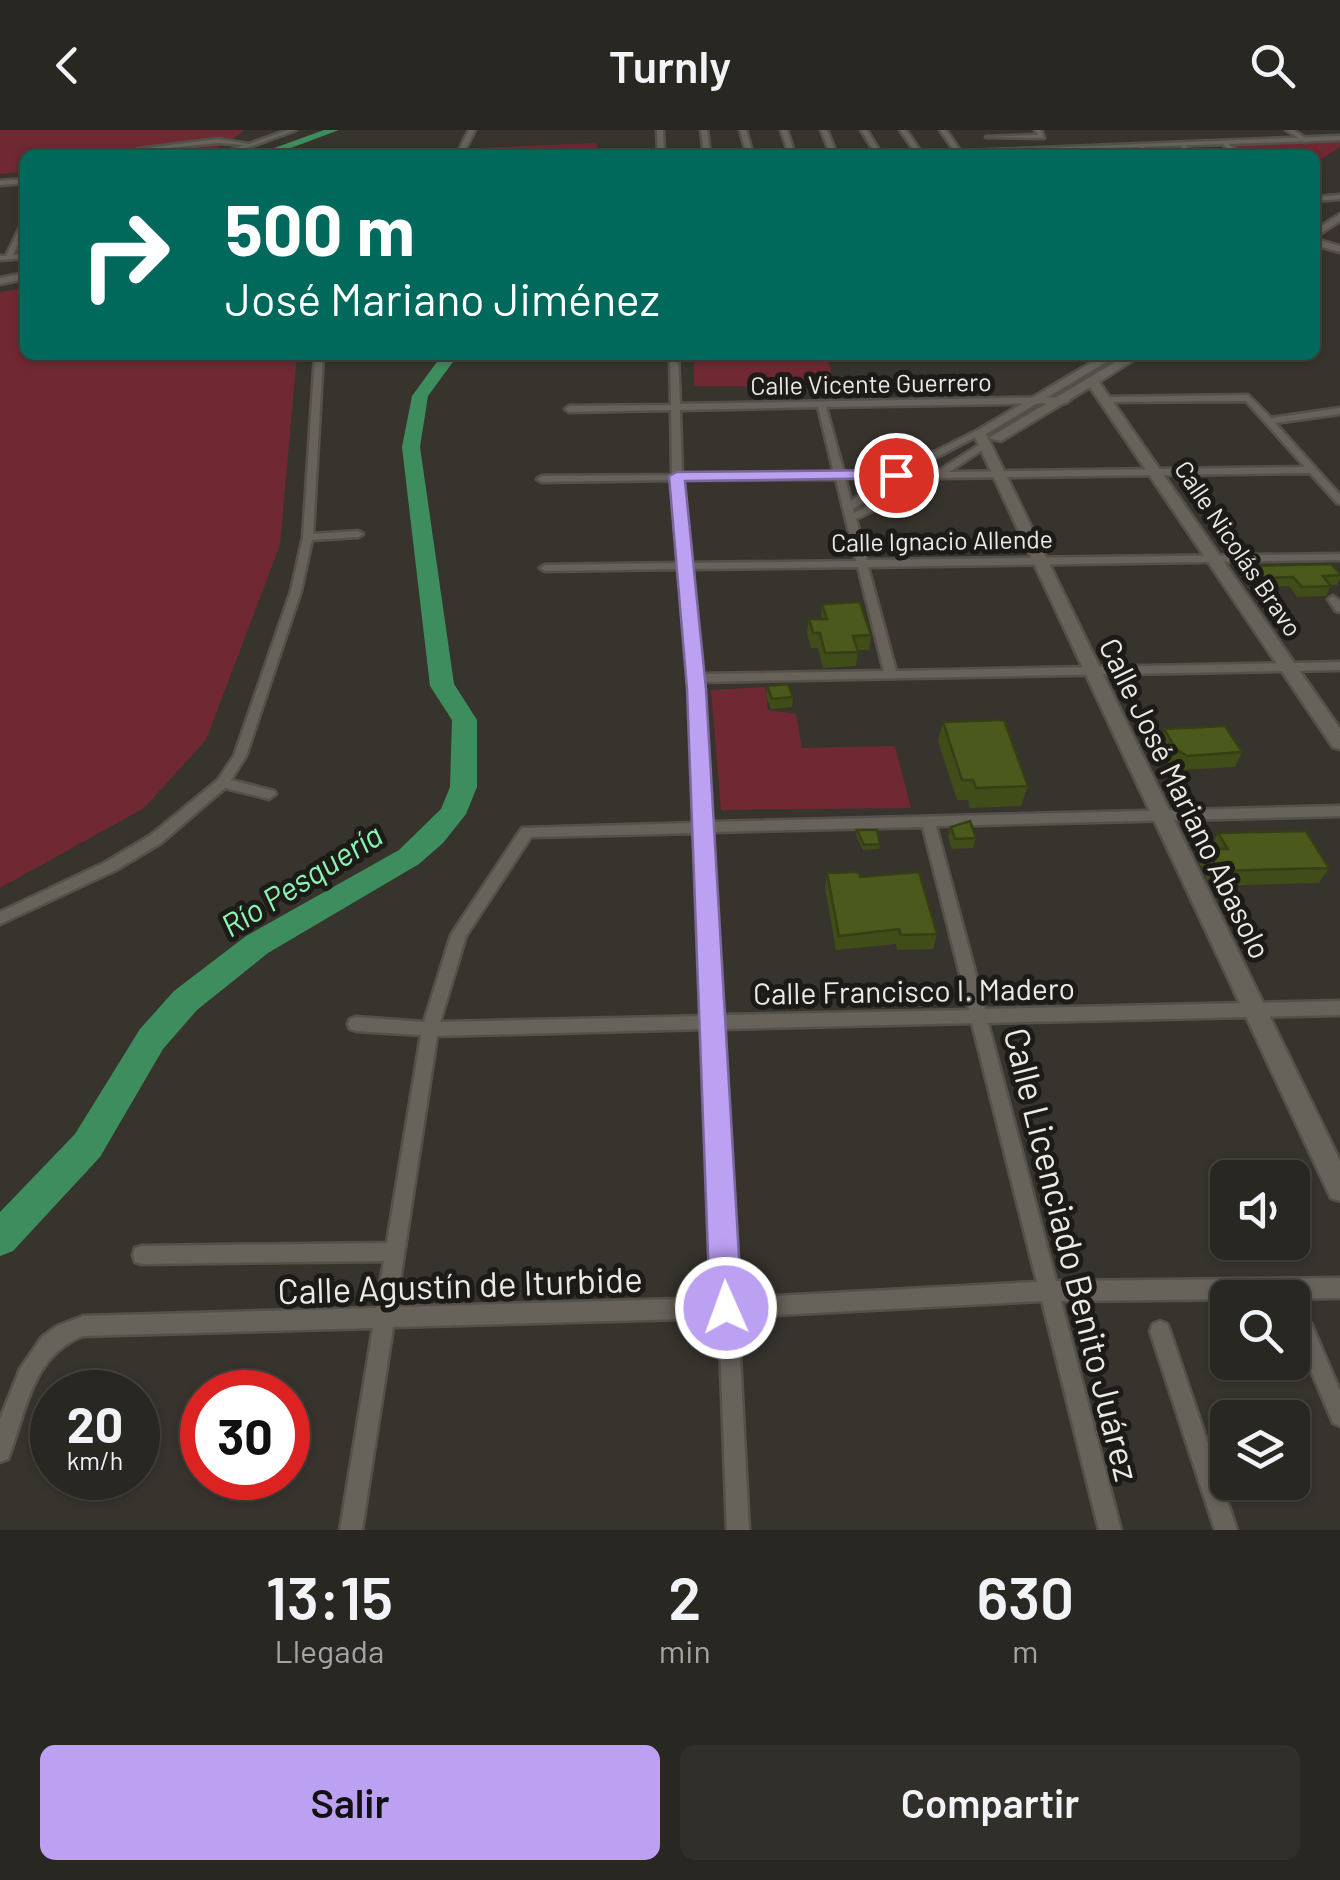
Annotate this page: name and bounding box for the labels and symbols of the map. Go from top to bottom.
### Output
street label: Calle Vicente Guerrero [750,366,992,400]
pin [854,433,939,518]
street label: Calle Nicolás Bravo [1169,454,1309,642]
street label: Calle Ignacio Allende [831,523,1053,557]
street label: Calle José Mariano Abasolo [1093,632,1279,964]
water label: Río Pesquería [213,814,389,944]
street label: Calle Francisco I. Madero [753,969,1075,1011]
street label: Calle Licenciado Benito Juárez [996,1023,1150,1485]
position arrow [674,1256,778,1360]
street label: Calle Agustín de Iturbide [277,1257,643,1311]
speed limit sign: 30 [180,1370,310,1500]

